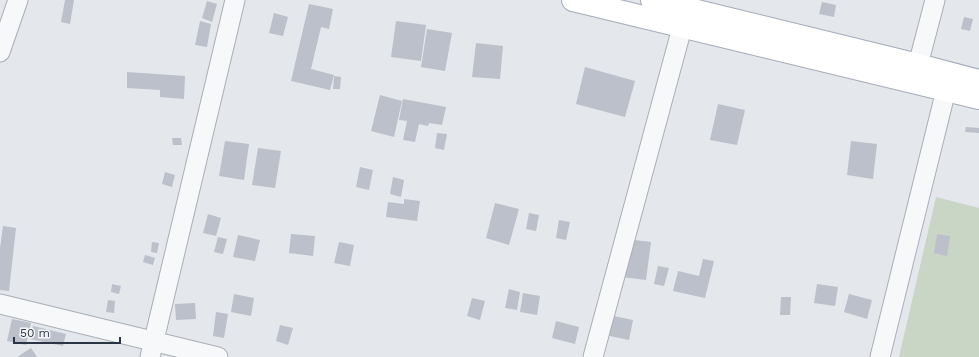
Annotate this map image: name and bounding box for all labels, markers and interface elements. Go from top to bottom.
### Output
scale bar [14,319,120,345]
text: 50 m [20,326,50,340]

